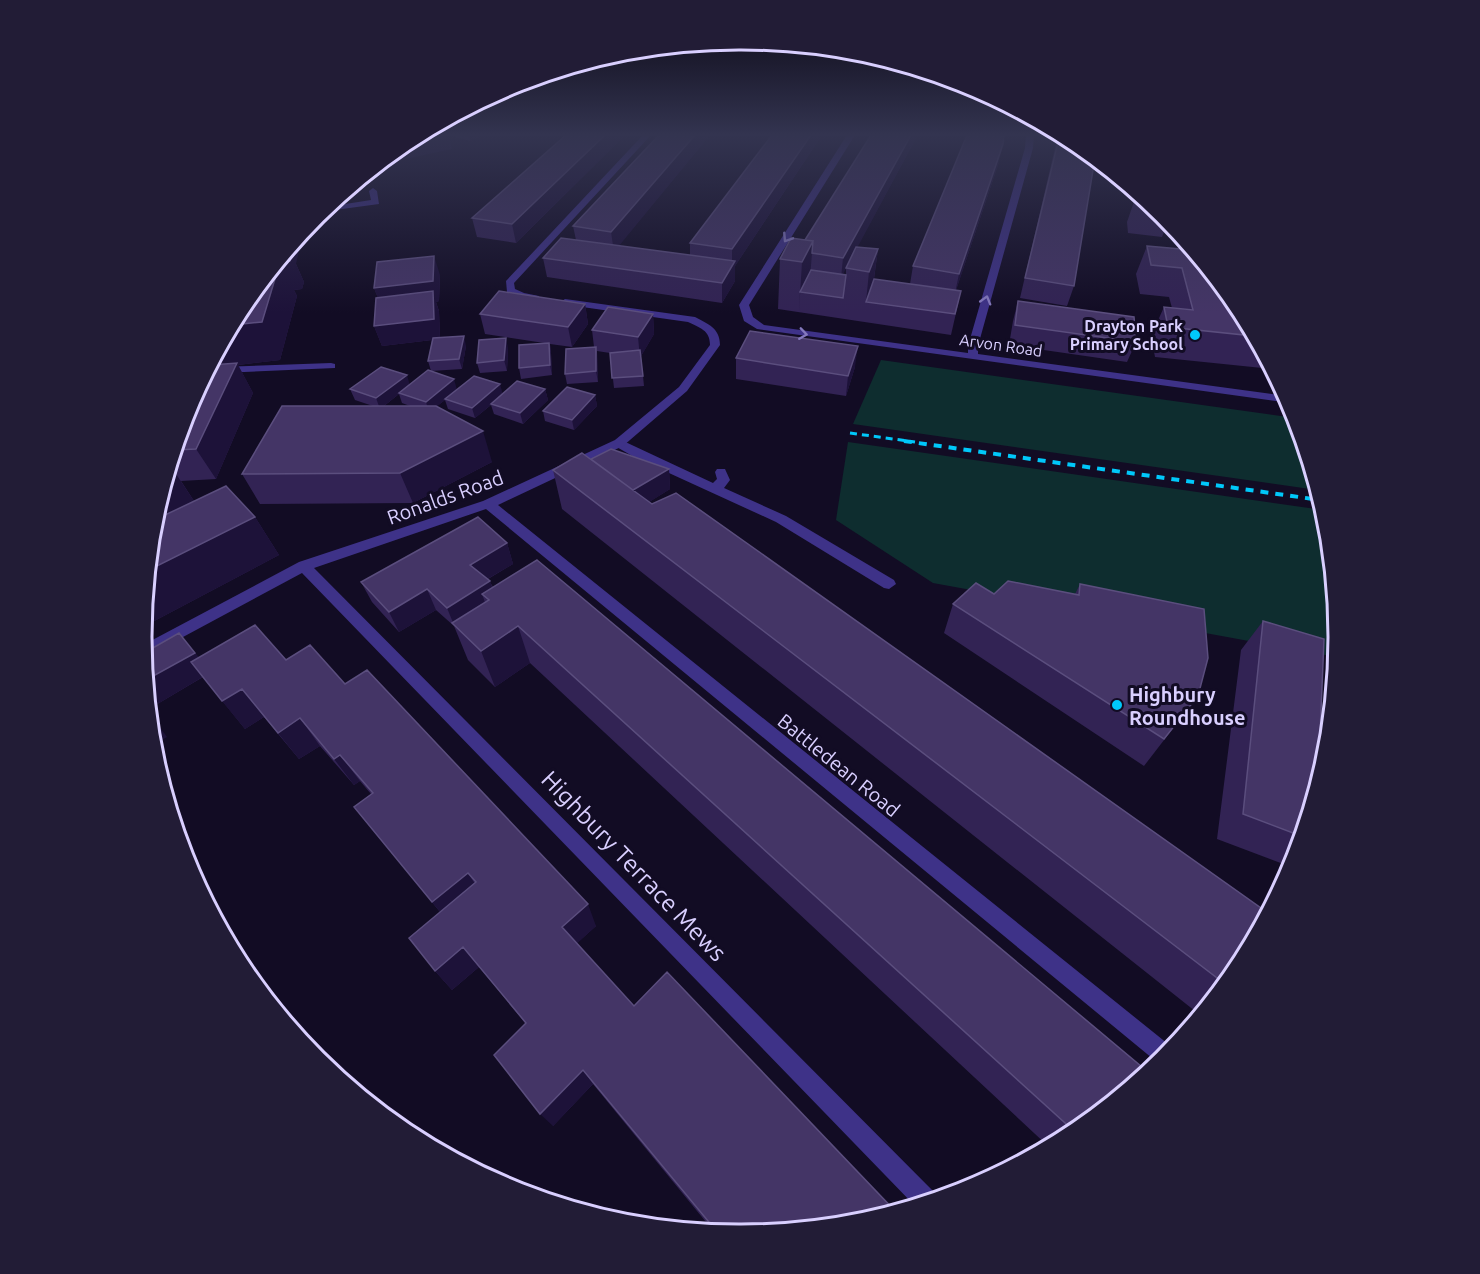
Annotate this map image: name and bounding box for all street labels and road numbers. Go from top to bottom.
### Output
street label: Arvon Road [958,330,1044,360]
street label: Ronalds Road [384,465,506,529]
street label: Battledean Road [773,709,905,821]
street label: Highbury Terrace Mews [536,765,732,967]

